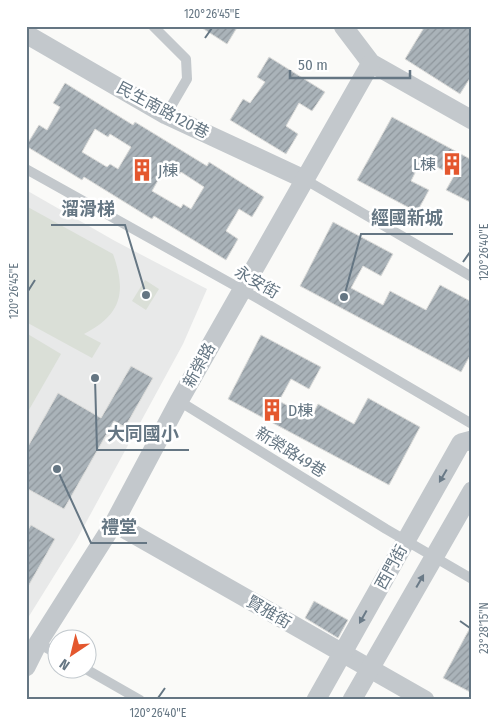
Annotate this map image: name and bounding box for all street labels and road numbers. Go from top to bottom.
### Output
street label: 民生南路120巷 [114,78,212,142]
street label: 永安街 [231,262,283,302]
street label: 新榮路 [179,339,219,391]
street label: 新榮路49巷 [252,423,330,481]
street label: 西門街 [371,541,411,593]
street label: 賢雅街 [243,592,295,632]

